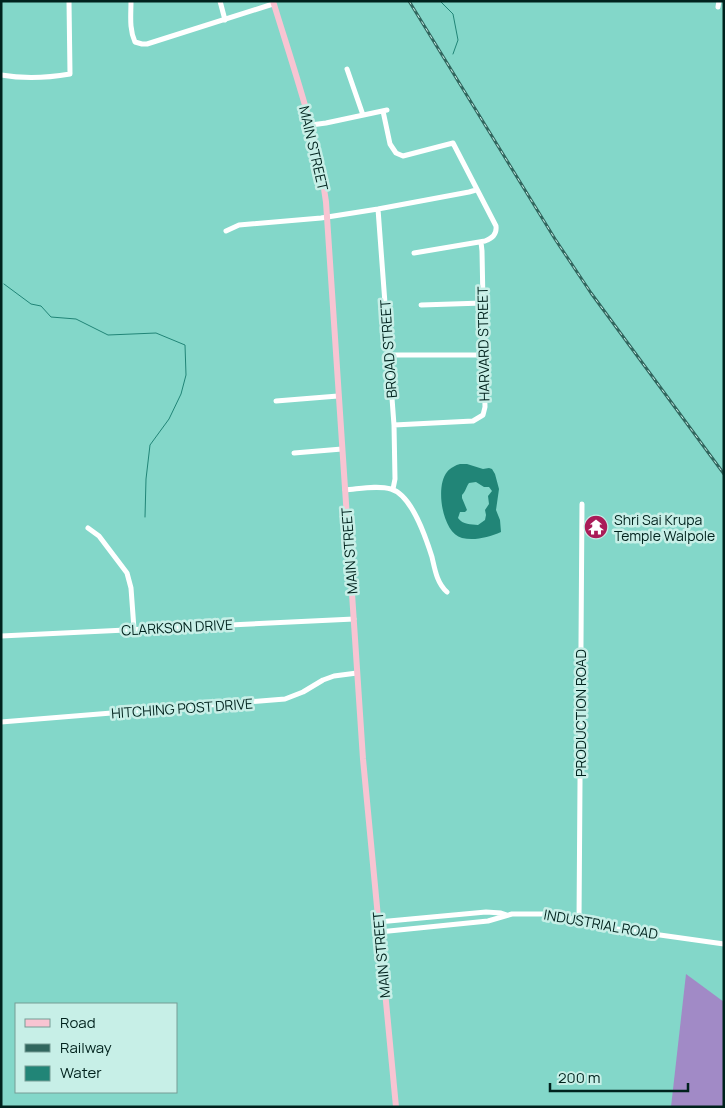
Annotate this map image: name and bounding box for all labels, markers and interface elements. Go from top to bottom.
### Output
street label: MAIN STREET [295,104,333,193]
street label: HARVARD STREET [472,286,494,402]
street label: BROAD STREET [375,299,401,399]
street label: MAIN STREET [336,507,361,595]
place label: Shri Sai Krupa Temple Walpole [614,510,715,545]
temple icon: Shri Sai Krupa Temple Walpole [583,514,609,540]
street label: CLARKSON DRIVE [121,615,233,639]
street label: PRODUCTION ROAD [571,649,590,777]
street label: HITCHING POST DRIVE [110,694,254,722]
street label: INDUSTRIAL ROAD [542,905,660,943]
street label: MAIN STREET [368,910,394,999]
legend [15,1003,178,1093]
text: Road [60,1012,96,1033]
text: Railway [60,1037,112,1058]
scale bar [550,1060,688,1092]
text: Water [60,1062,102,1083]
text: 200 m [558,1067,601,1088]

